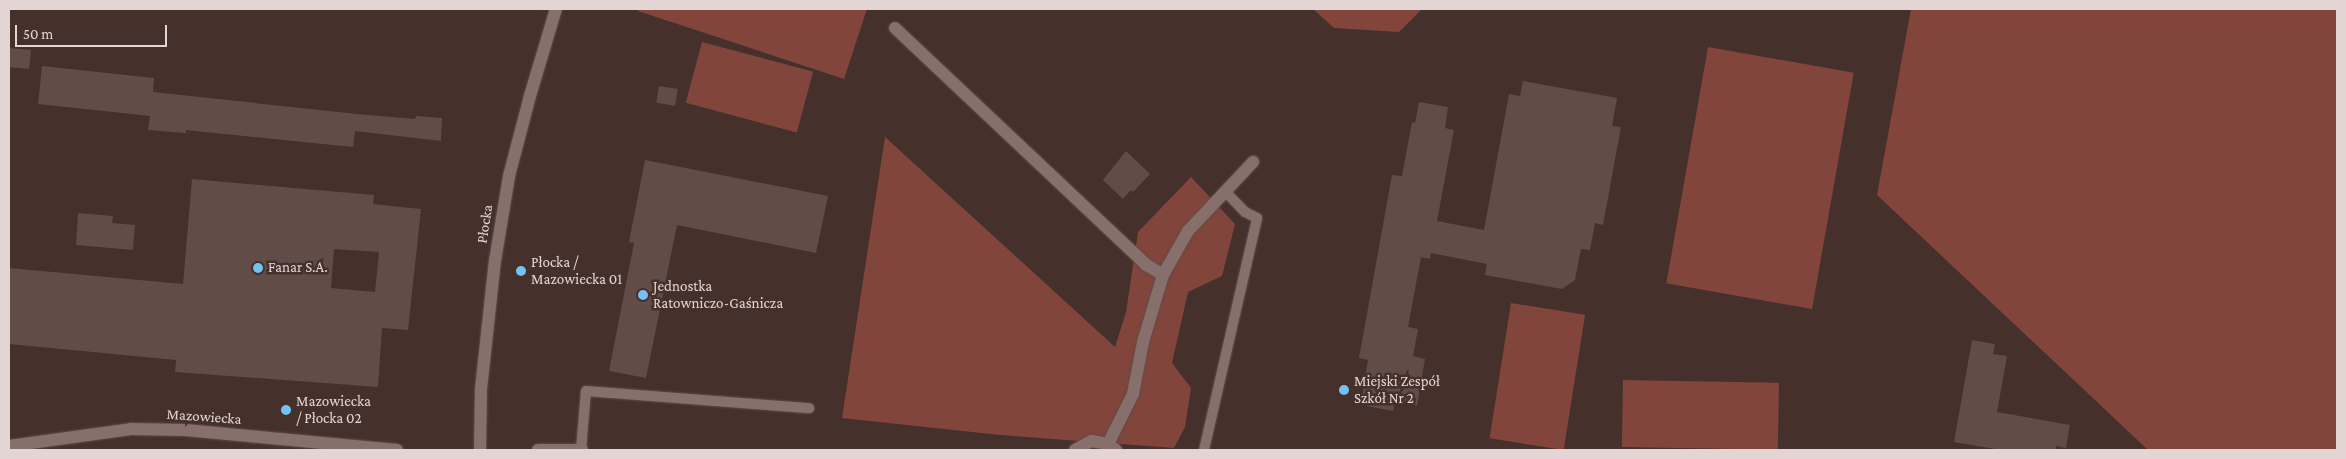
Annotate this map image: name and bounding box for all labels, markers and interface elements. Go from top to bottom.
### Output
scale bar [18,15,170,47]
text: 50 m [23,26,53,42]
street label: Płocka [473,203,497,245]
place label: Płocka / Mazowiecka 01 [531,253,622,288]
place label: Fanar S.A. [268,259,328,277]
marker: Fanar S.A. [252,262,264,274]
marker: Płocka / Mazowiecka 01 [515,265,527,277]
place label: Jednostka Ratowniczo-Gaśnicza [653,277,783,312]
marker: Jednostka Ratowniczo-Gaśnicza [637,289,649,301]
place label: Miejski Zespół Szkół Nr 2 [1354,372,1440,407]
marker: Miejski Zespół Szkół Nr 2 [1338,384,1350,396]
place label: Mazowiecka / Płocka 02 [296,392,371,427]
marker: Mazowiecka / Płocka 02 [280,404,292,416]
street label: Mazowiecka [166,405,242,429]

